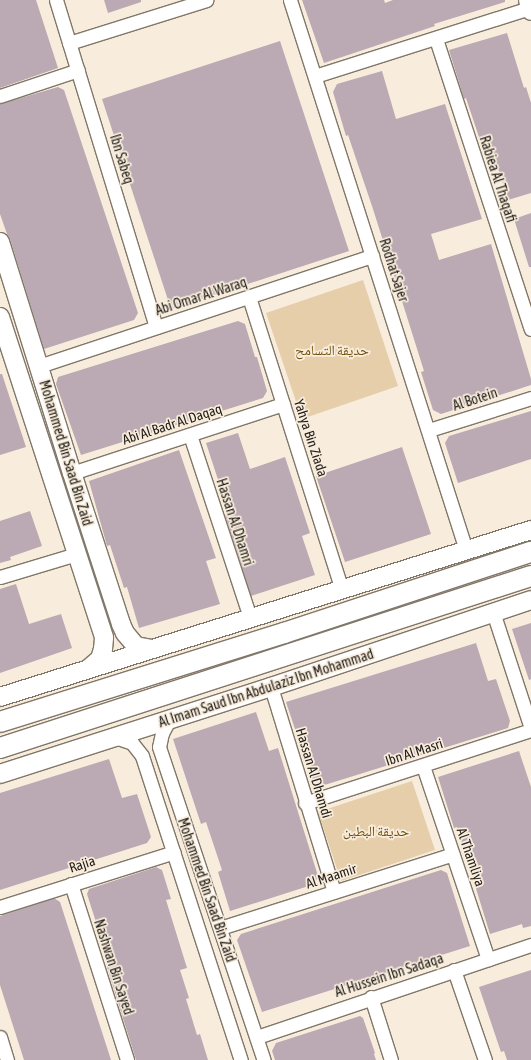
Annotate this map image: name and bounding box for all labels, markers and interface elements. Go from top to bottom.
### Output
street label: Ibn Sabeq [107,132,137,186]
street label: Rabiea Al Thaqafi [476,134,520,224]
street label: Rodhat Sajer [376,236,412,304]
street label: Abi Omar Al Waraq [153,273,249,319]
park label: حديقة التسامح [295,342,369,358]
street label: Mohammed Bin Saad Bin Zaid [36,378,96,528]
street label: Al Botein [451,384,499,414]
street label: Yahya Bin Ziada [291,397,331,479]
street label: Abi Al Badr Al Daqaq [120,400,224,448]
street label: Hassan Al Dhamri [213,476,257,568]
street label: Al Imam Saud Ibn Abdulaziz Ibn Mohammad [156,645,376,731]
street label: Hassan Al Dhamdi [292,726,336,820]
street label: Ibn Al Masri [383,735,445,769]
street label: Mohammed Bin Saad Bin Zaid [174,816,240,964]
park label: حديقة البطين [343,823,409,839]
street label: Al Thamliya [453,826,489,888]
street label: Rajia [67,852,97,876]
street label: Al Maamir [304,860,358,892]
street label: Nashwan Bin Sayed [91,917,137,1017]
street label: Al Hussein Ibn Sadaqa [333,950,445,1000]

